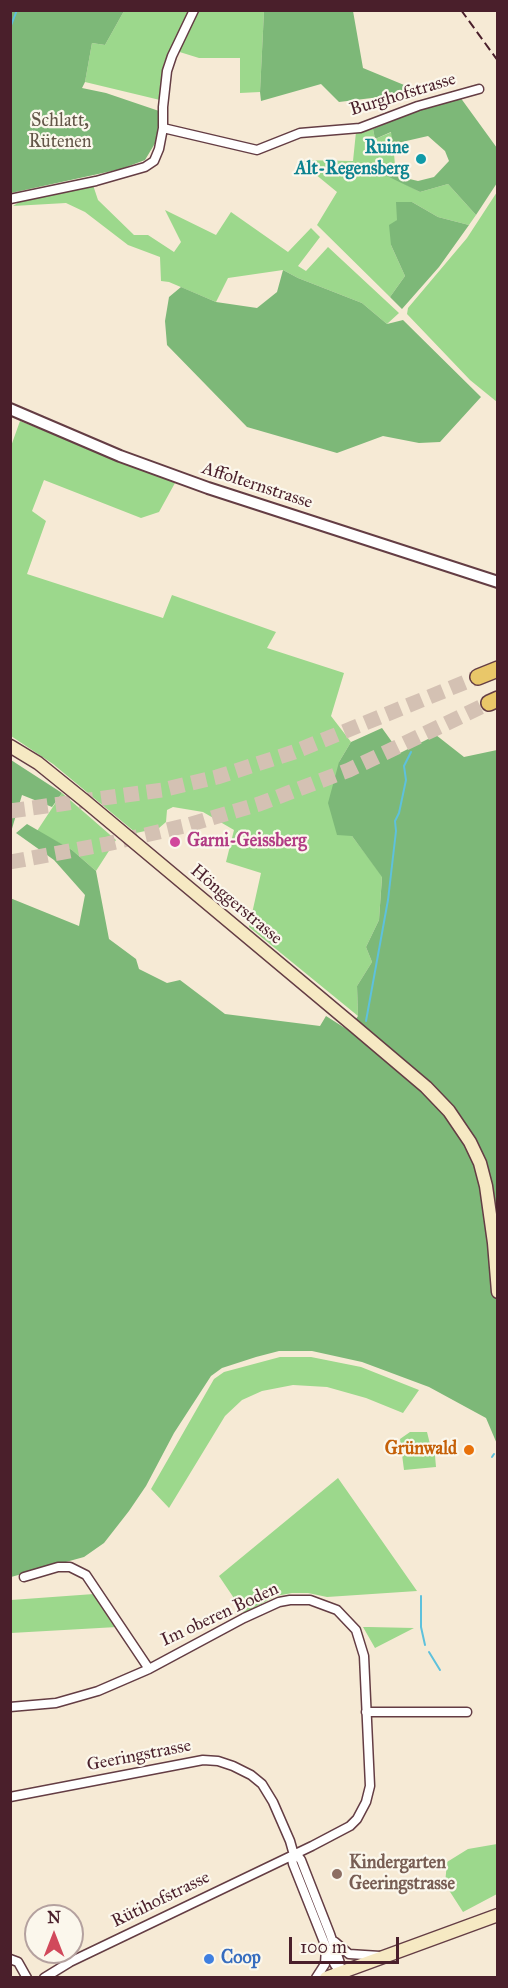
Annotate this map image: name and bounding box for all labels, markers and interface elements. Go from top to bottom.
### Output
street label: Burghofstrasse [347,69,459,121]
park label: Schlatt, Rütenen [29,111,91,154]
place label: Ruine Alt-Regensberg [295,138,409,180]
marker: Ruine Alt-Regensberg [414,152,428,166]
street label: Affolternstrasse [199,458,315,514]
place label: Garni-Geissberg [187,831,307,853]
marker: Garni-Geissberg [168,835,182,849]
street label: Hönggerstrasse [186,860,286,950]
place label: Grünwald [385,1439,457,1461]
marker: Grünwald [462,1443,476,1457]
street label: Im oberen Boden [158,1578,282,1652]
street label: Geeringstrasse [85,1735,193,1777]
place label: Kindergarten Geeringstrasse [349,1853,455,1896]
street label: Rütihofstrasse [108,1867,214,1933]
marker: Kindergarten Geeringstrasse [330,1867,344,1881]
north arrow [24,1904,84,1964]
text: N [47,1908,61,1927]
scale bar [292,1925,402,1963]
text: 100 m [300,1936,347,1958]
place label: Coop [221,1948,261,1970]
marker: Coop [202,1952,216,1966]

